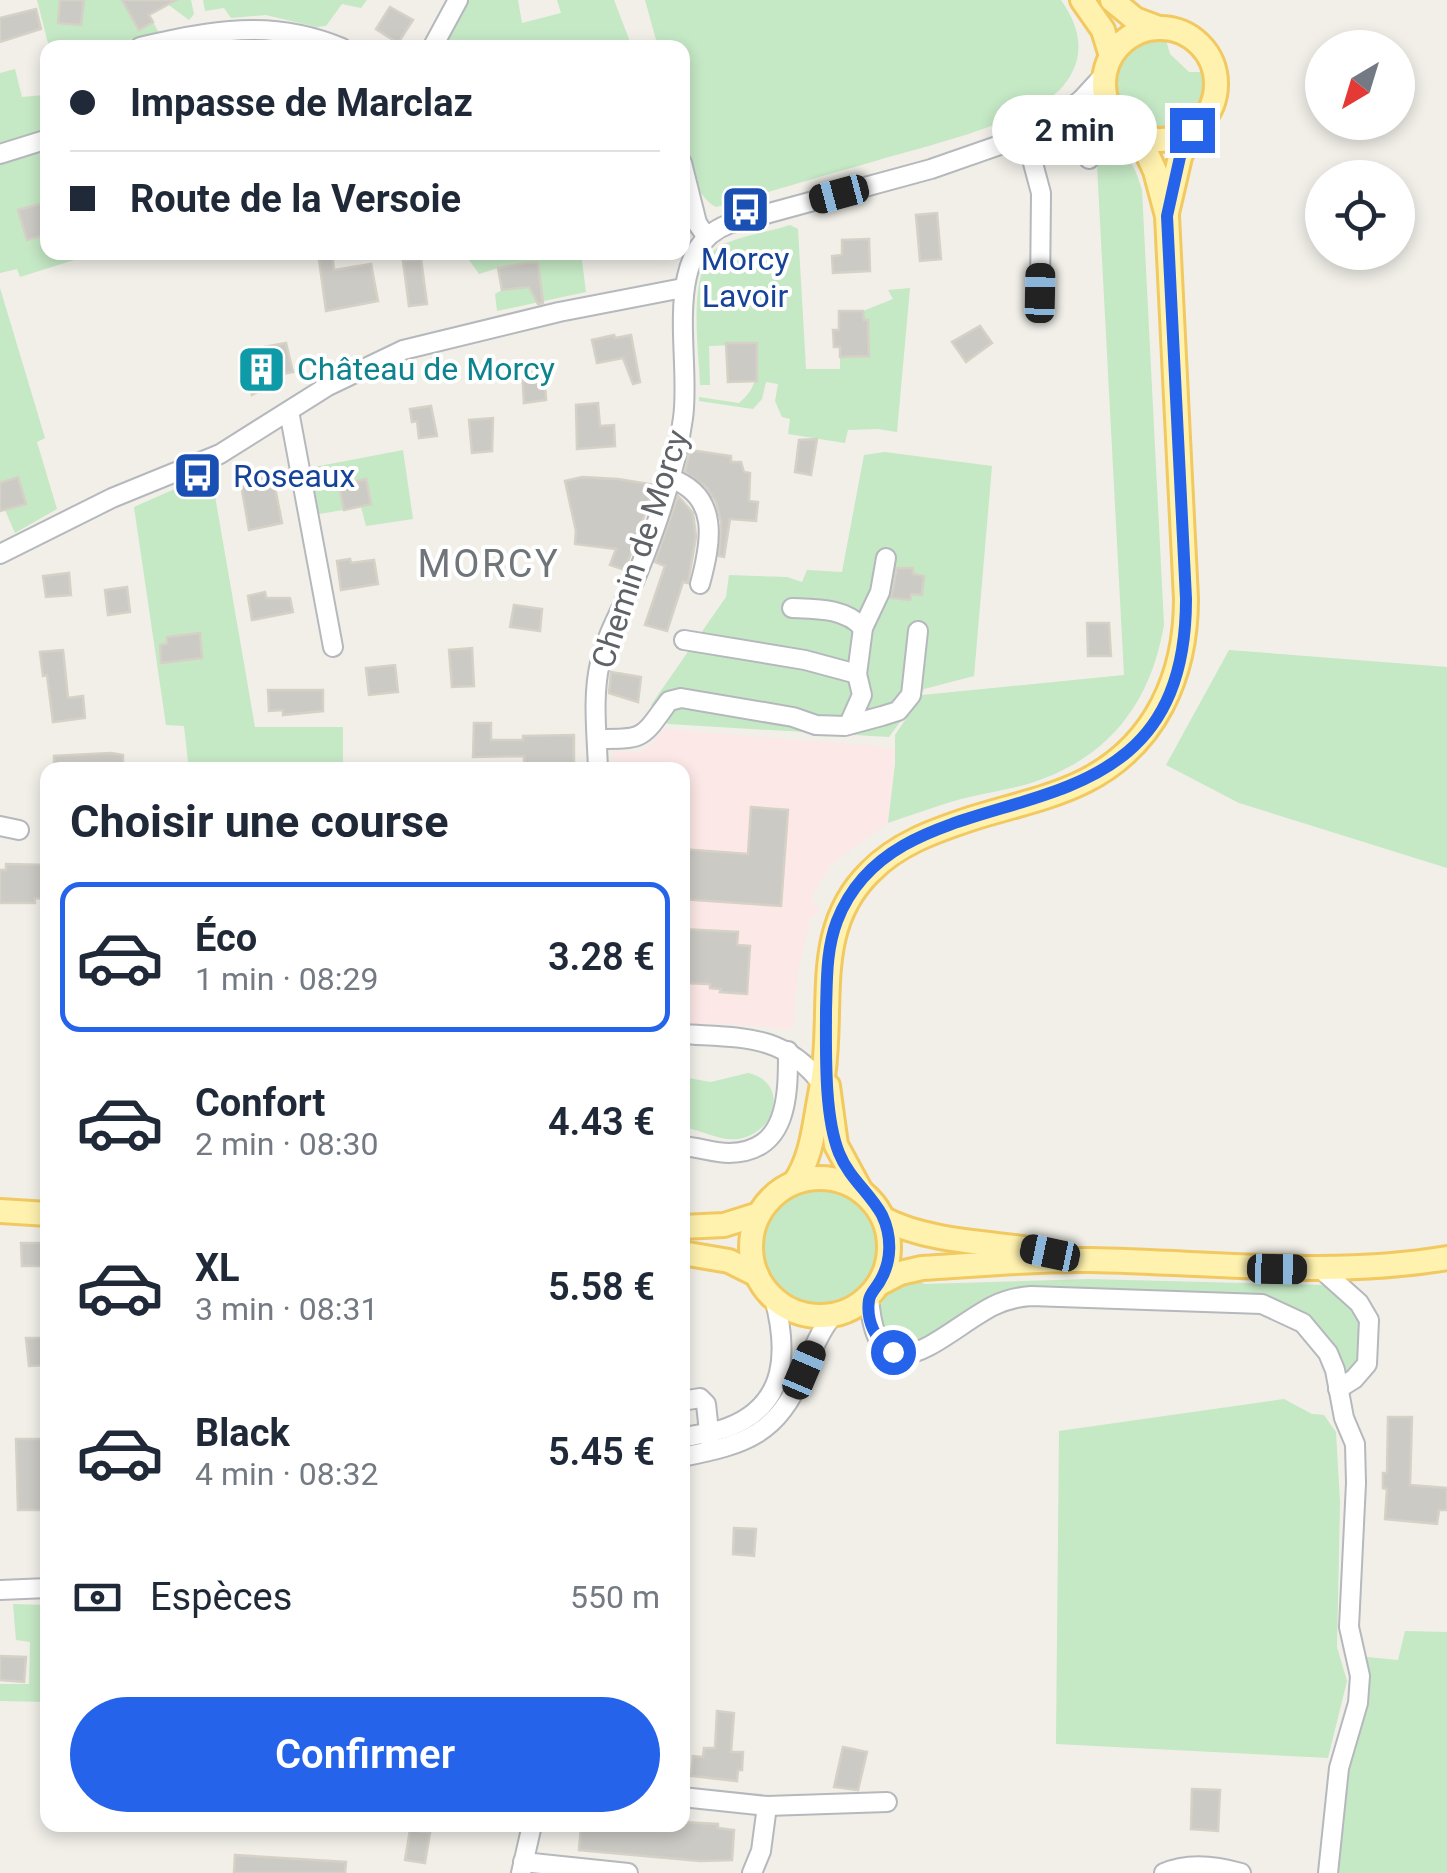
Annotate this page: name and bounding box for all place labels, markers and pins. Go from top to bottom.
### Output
bus stop icon: Morcy Lavoir [719,183,771,235]
place label: Morcy Lavoir [701,240,789,315]
building icon: Château de Morcy [236,343,288,395]
place label: Château de Morcy [297,350,555,388]
bus stop icon: Roseaux [172,450,224,502]
place label: Roseaux [233,457,356,495]

